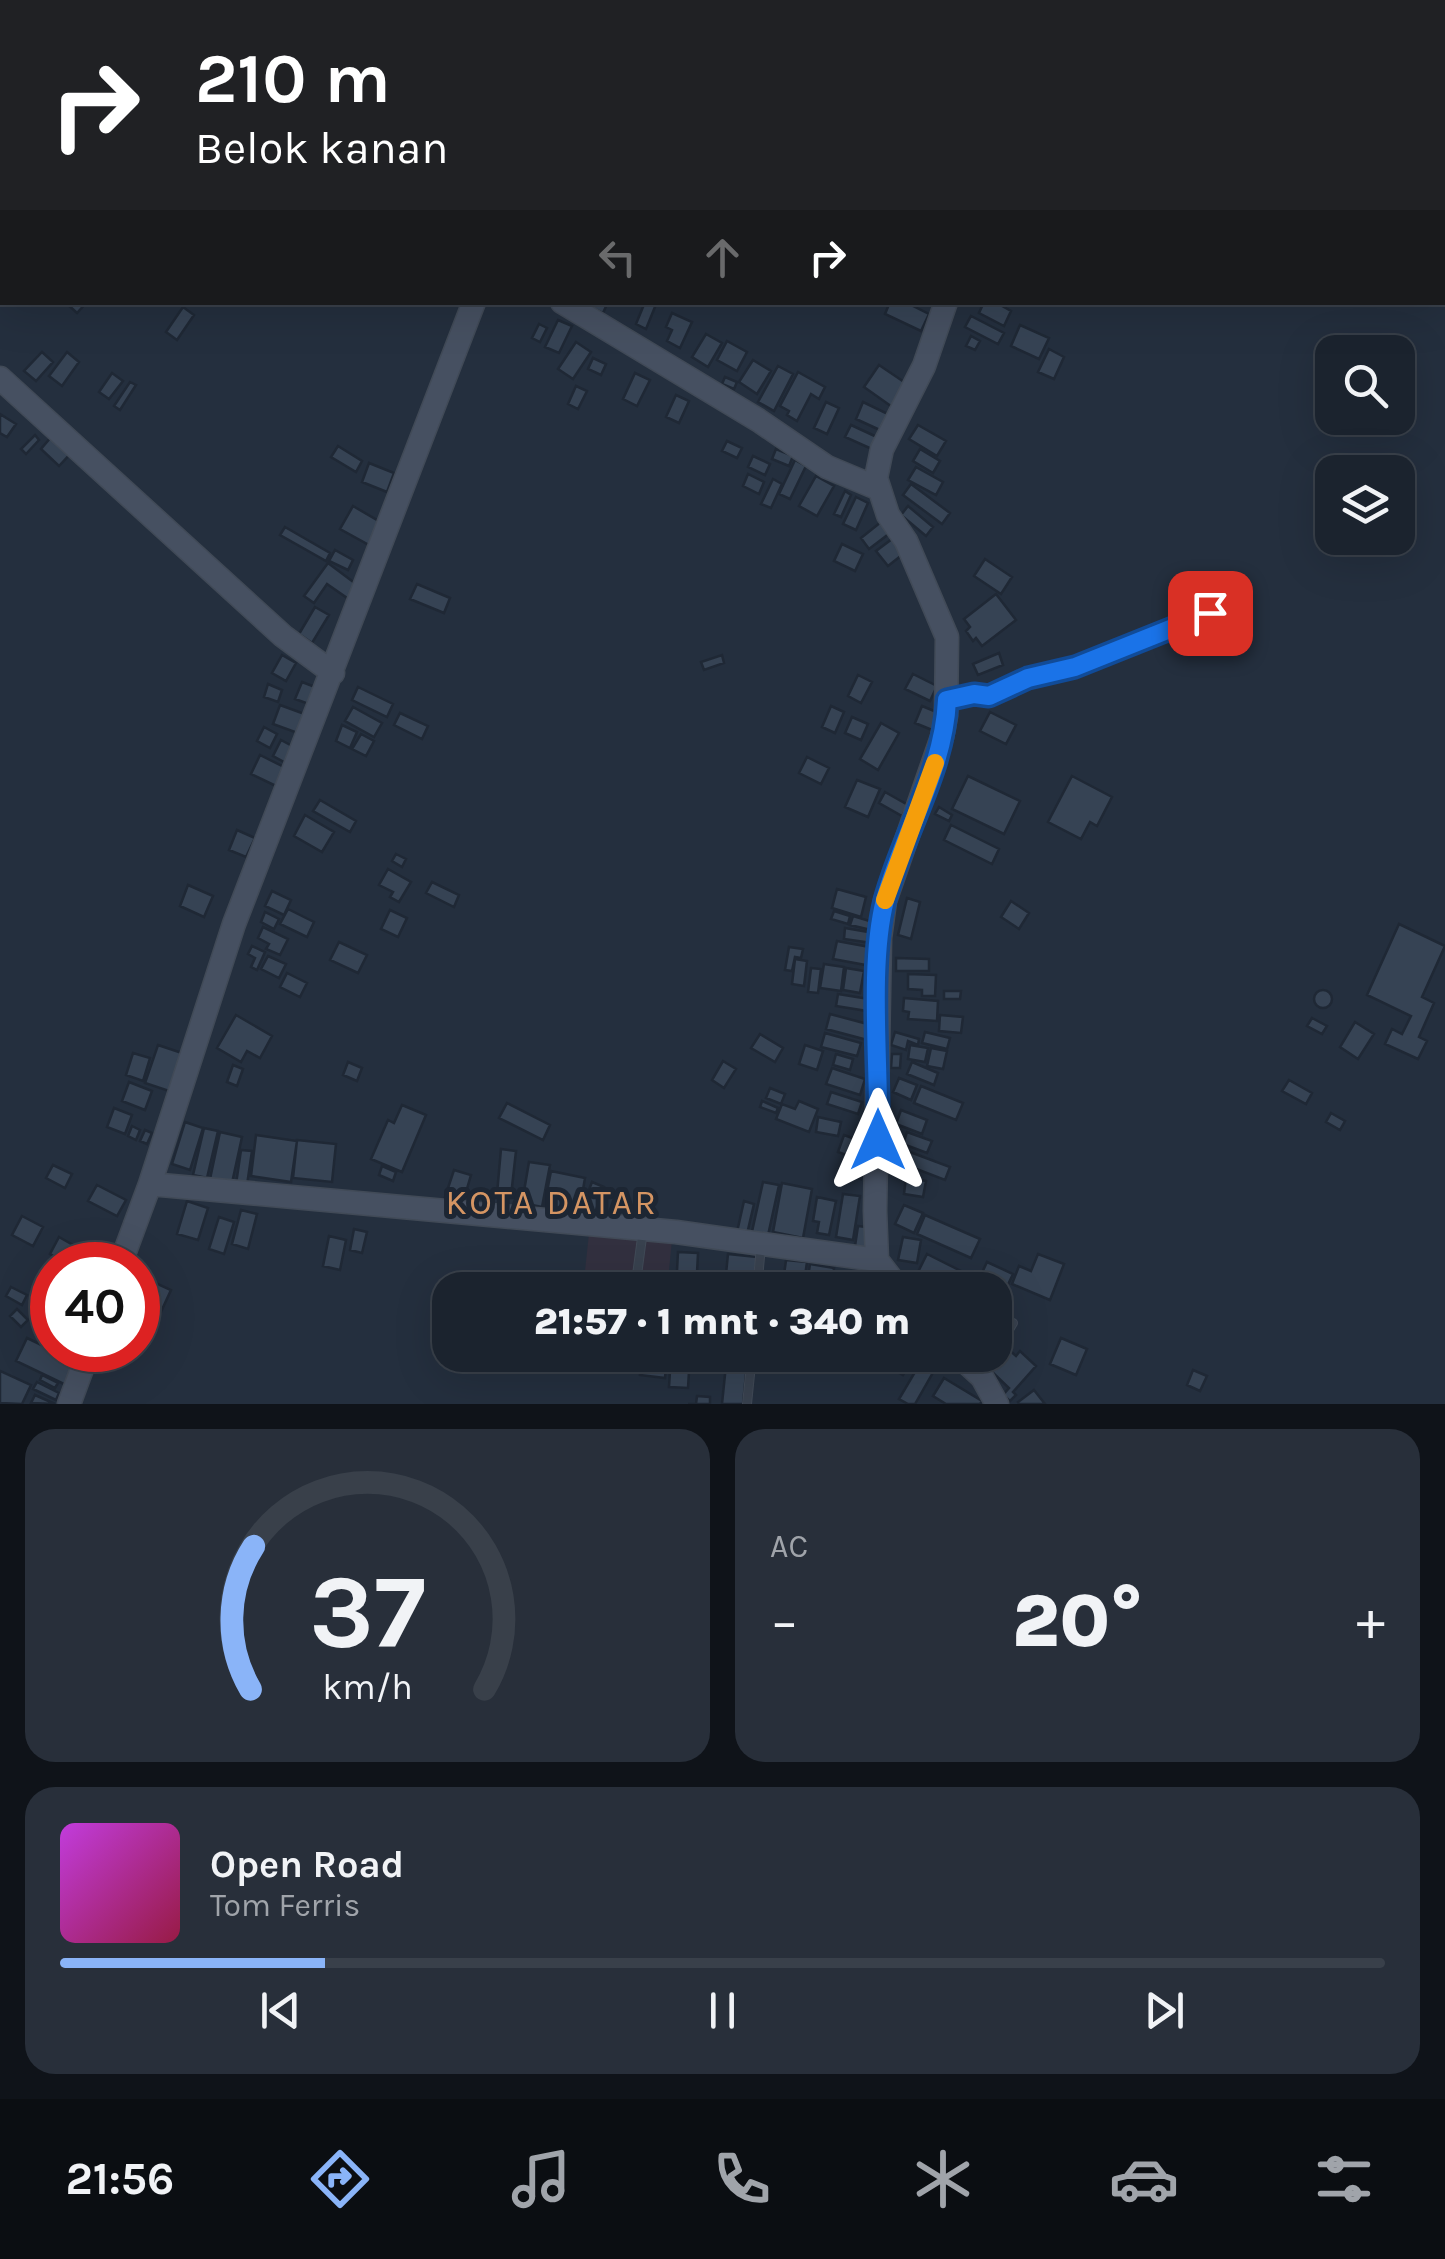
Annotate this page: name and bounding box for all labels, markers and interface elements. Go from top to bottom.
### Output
text: 210 m [195,38,391,120]
icon: right [30,40,160,170]
text: Belok kanan [195,122,449,174]
icon: left [590,230,645,285]
icon: ahead [695,230,750,285]
icon: right [800,230,855,285]
map controls [1315,335,1415,555]
button: search [1315,335,1415,435]
button: layers [1315,455,1415,555]
pin [1168,571,1253,656]
icon: arrive [1183,586,1238,641]
position arrow [826,1088,930,1192]
district label: KOTA DATAR [446,1182,658,1223]
speed limit sign: 40 [30,1242,160,1372]
text: 21:57 · 1 mnt · 340 m [534,1299,910,1344]
text: AC [770,1528,808,1565]
text: 37 [309,1552,426,1673]
text: 20° [1012,1577,1143,1665]
text: − [770,1589,799,1653]
text: + [1356,1589,1385,1653]
text: km/h [322,1666,413,1708]
text: Open Road [210,1842,404,1887]
text: Tom Ferris [210,1887,360,1924]
icon: previous [253,1983,308,2038]
icon: pause [695,1983,750,2038]
icon: next [1137,1983,1192,2038]
icon: directions [305,2144,375,2214]
icon: music [506,2144,576,2214]
icon: phone [707,2144,777,2214]
icon: climate [908,2144,978,2214]
icon: car [1109,2144,1179,2214]
icon: filters [1309,2144,1379,2214]
text: 21:56 [65,2153,174,2205]

